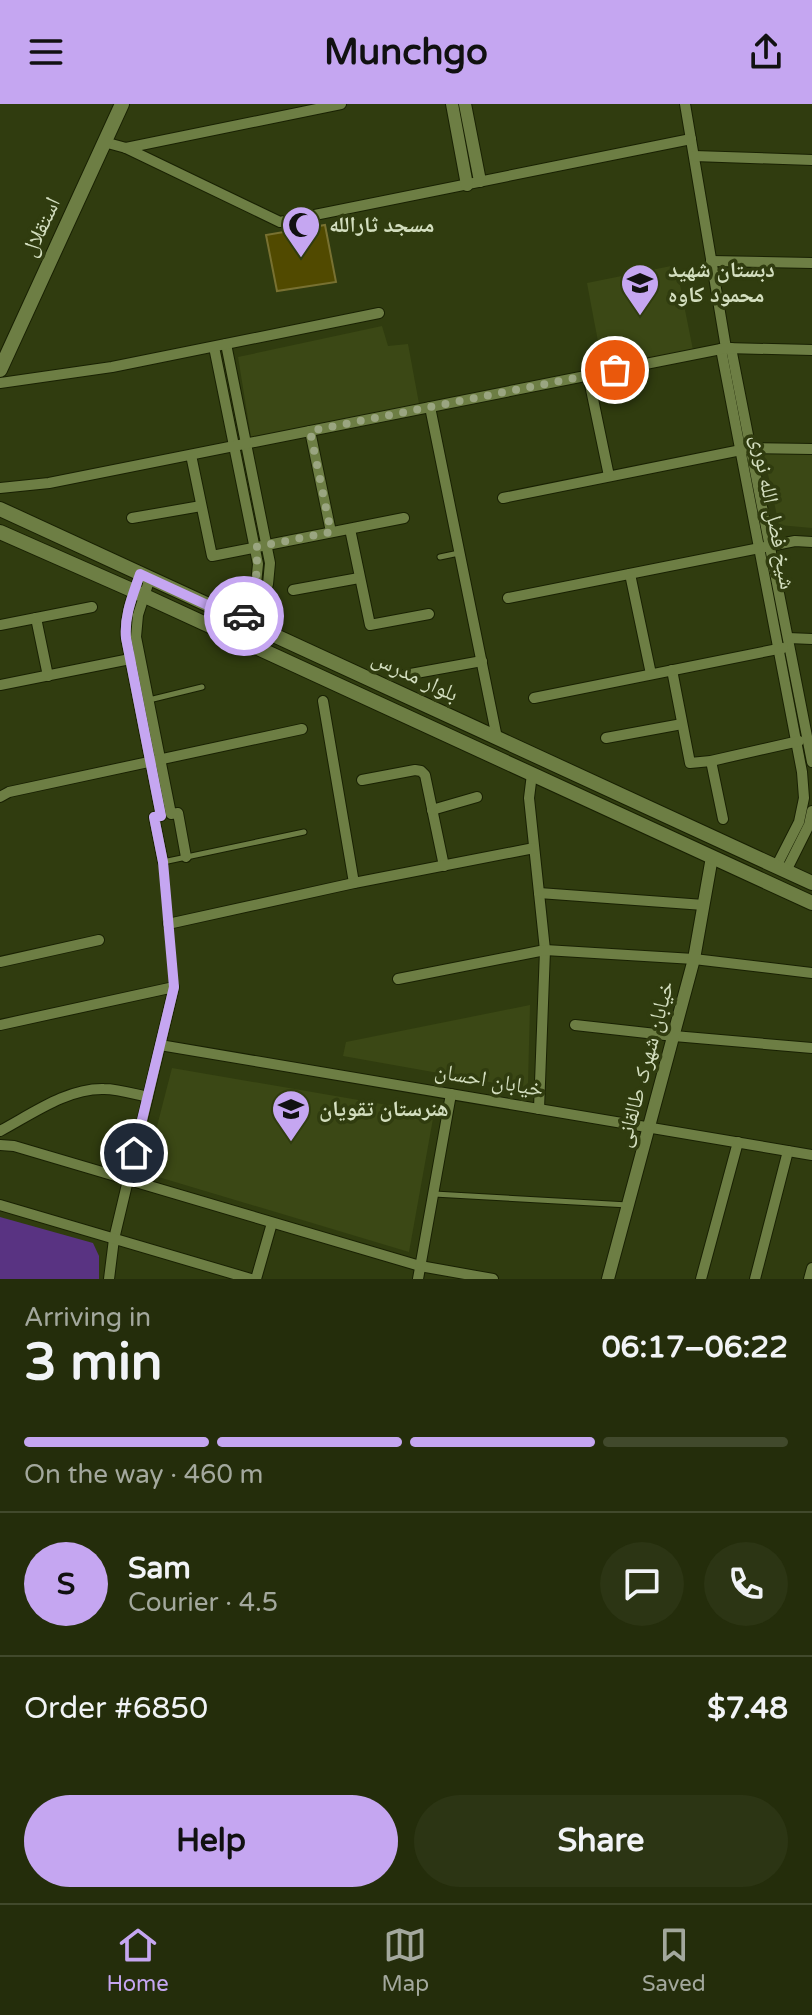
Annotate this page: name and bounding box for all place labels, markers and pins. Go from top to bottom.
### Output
mosque icon: مسجد ثارالله [280,204,322,259]
place label: مسجد ثارالله [329,212,434,238]
place label: دبستان شهید محمود کاوه [668,257,775,308]
school or university icon: دبستان شهید محمود کاوه [619,262,661,317]
pin [581,336,649,404]
school or university icon: هنرستان تقویان [270,1088,312,1143]
place label: هنرستان تقویان [319,1096,449,1122]
pin [100,1119,168,1187]

